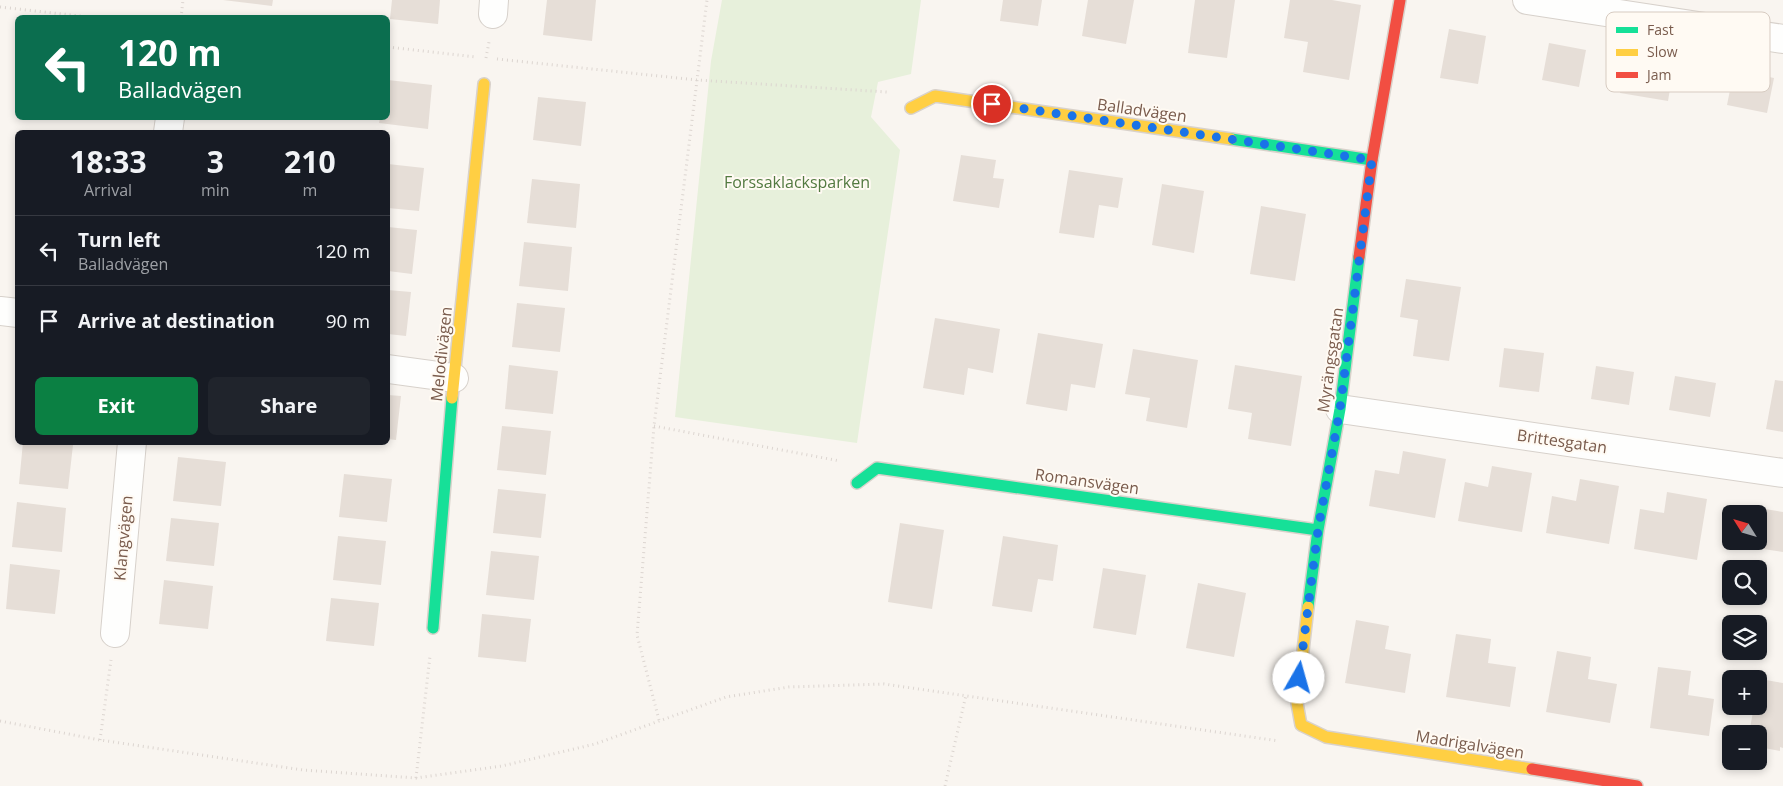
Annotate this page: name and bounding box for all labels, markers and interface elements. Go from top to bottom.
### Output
legend [1606,12,1770,92]
text: Fast [1647,20,1674,39]
text: 120 m [118,29,222,76]
icon: left [35,35,100,100]
text: Slow [1647,42,1678,61]
text: Jam [1645,65,1672,84]
text: Balladvägen [118,74,242,104]
pin [971,83,1013,125]
icon: arrive [978,90,1006,118]
street label: Balladvägen [1096,93,1188,127]
text: 18:33 [69,141,147,182]
text: 3 [207,141,224,182]
text: 210 [284,141,336,182]
park label: Forssaklacksparken [724,171,870,193]
text: Arrival [84,179,132,201]
text: min [201,179,230,201]
text: m [302,179,317,201]
text: Turn left [78,227,160,253]
icon: left [35,237,63,265]
text: 120 m [315,238,370,264]
text: Balladvägen [78,253,168,275]
street label: Melodivägen [425,305,457,403]
street label: Myrängsgatan [1312,306,1348,414]
icon: arrive [35,307,63,335]
text: Arrive at destination [78,308,275,334]
text: 90 m [326,308,370,334]
button: Exit [35,377,198,435]
button: Share [208,377,370,435]
street label: Brittesgatan [1515,424,1609,458]
street label: Romansvägen [1033,463,1141,499]
street label: Klangvägen [108,494,138,582]
north arrow [1722,505,1768,550]
map controls [1722,505,1767,770]
button: search [1722,560,1767,605]
button: layers [1722,615,1767,660]
position arrow [1272,651,1324,703]
button: + [1722,670,1767,715]
street label: Madrigalvägen [1414,725,1526,763]
button: − [1722,725,1767,770]

